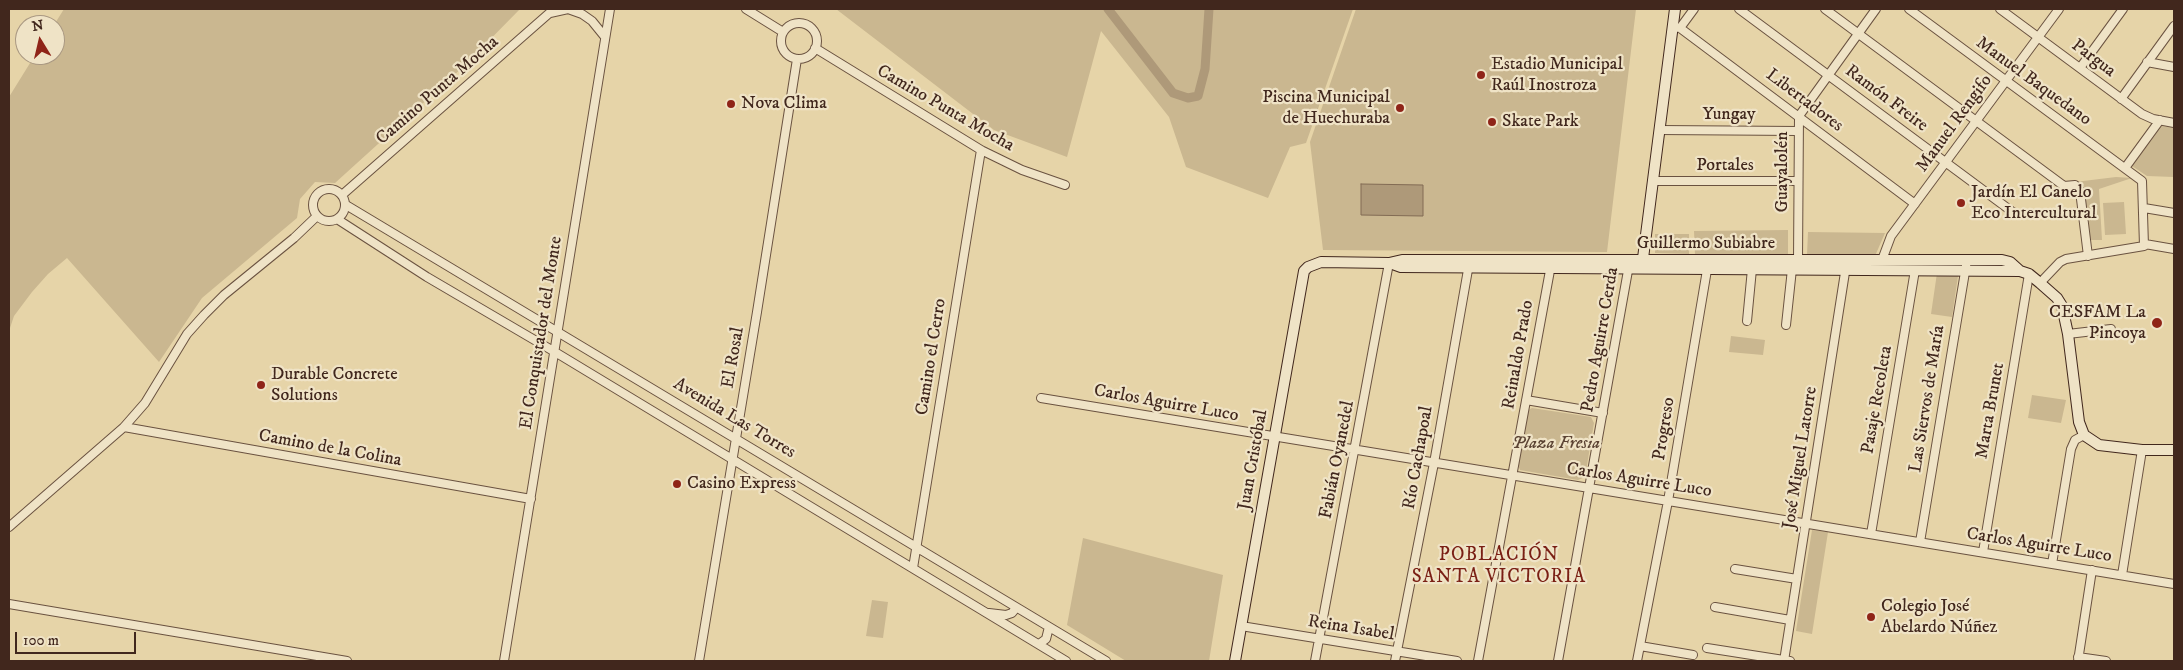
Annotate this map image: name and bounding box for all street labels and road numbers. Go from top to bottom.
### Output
street label: Camino Punta Mocha [372,32,504,150]
street label: Manuel Baquedano [1971,33,2095,131]
street label: Pargua [2067,35,2119,83]
street label: Camino Punta Mocha [872,61,1018,157]
street label: Ramón Freire [1840,61,1932,137]
street label: Libertadores [1761,65,1847,137]
street label: Manuel Rengifo [1912,71,1998,177]
street label: Yungay [1702,104,1756,126]
street label: Guayalolén [1772,131,1794,213]
street label: Portales [1696,155,1754,177]
street label: Guillermo Subiabre [1637,233,1775,255]
street label: El Conquistador del Monte [516,235,568,431]
street label: Pedro Aguirre Cerda [1578,266,1624,414]
street label: Camino el Cerro [912,297,952,417]
street label: Reinaldo Prado [1499,299,1539,411]
street label: Las Siervos de María [1906,324,1950,474]
street label: El Rosal [718,326,750,390]
street label: Pasaje Recoleta [1858,344,1898,456]
street label: Marta Brunet [1972,361,2010,461]
street label: Avenida Las Torres [669,374,799,464]
street label: Carlos Aguirre Luco [1092,381,1240,427]
street label: José Miguel Latorre [1779,385,1823,531]
street label: Progreso [1649,396,1681,462]
street label: Fabián Oyanedel [1316,399,1360,521]
street label: Río Cachapoal [1399,405,1439,511]
street label: Juan Cristóbal [1235,408,1273,512]
street label: Camino de la Colina [257,426,403,472]
street label: Carlos Aguirre Luco [1565,459,1713,503]
street label: Carlos Aguirre Luco [1965,524,2113,568]
street label: Reina Isabel [1306,612,1396,646]

